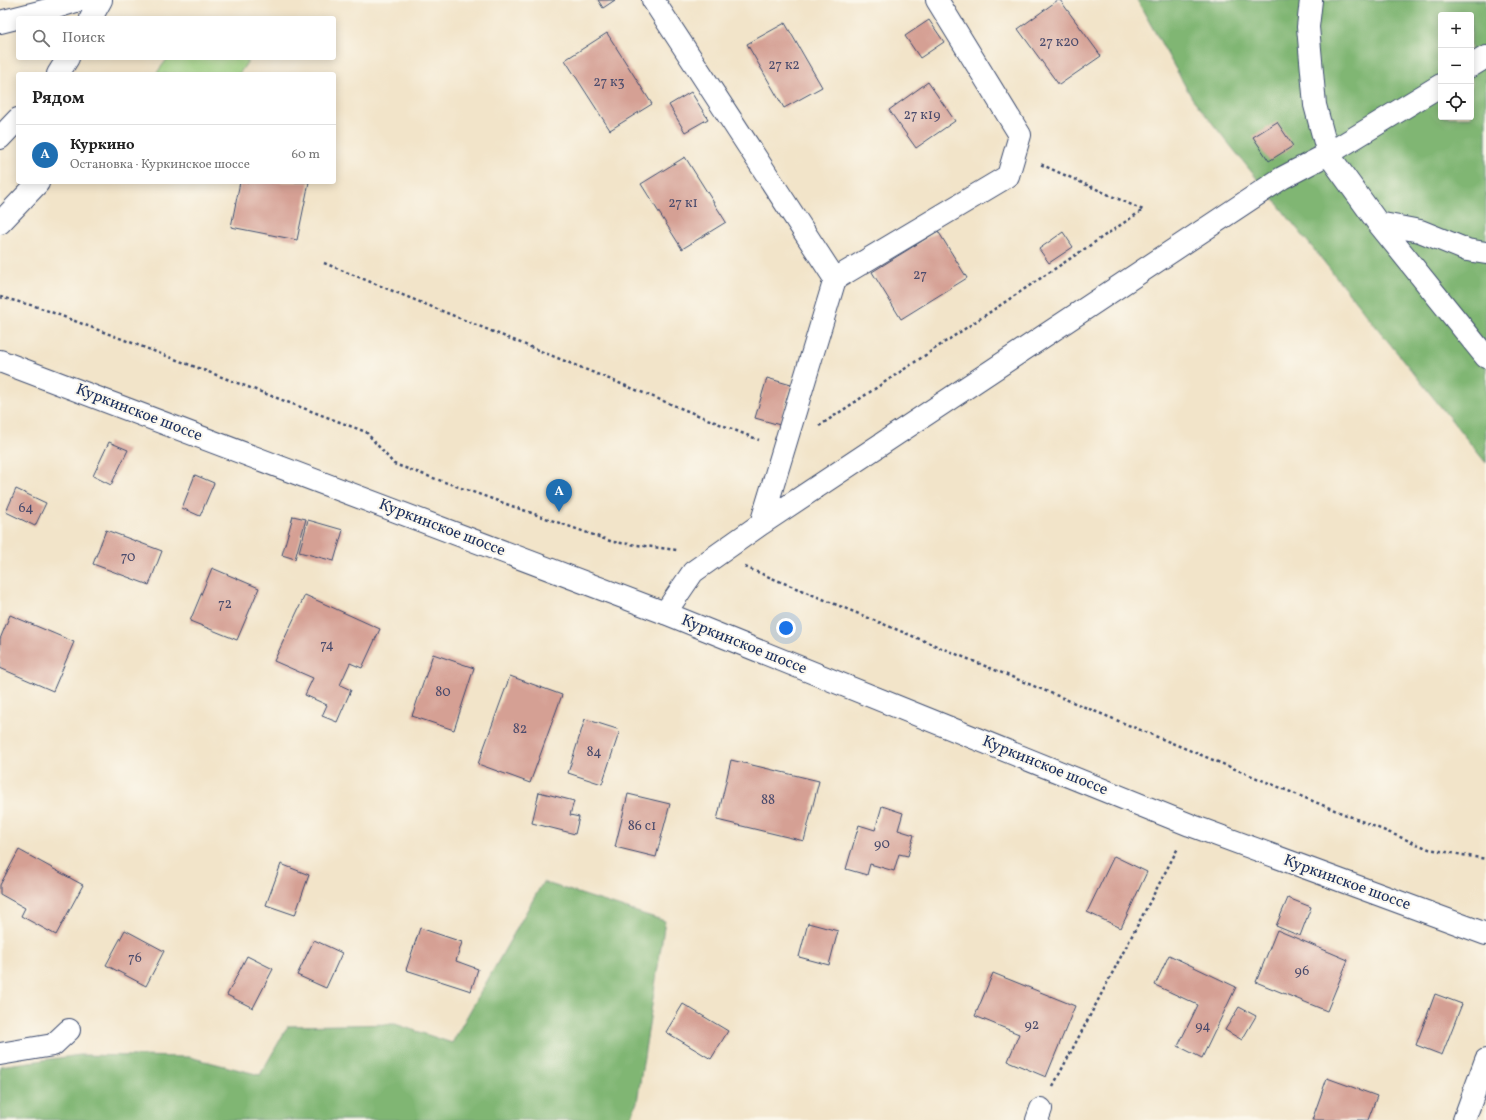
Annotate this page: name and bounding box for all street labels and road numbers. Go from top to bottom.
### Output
street label: Куркинское шоссе [73,379,205,447]
street label: Куркинское шоссе [376,494,508,562]
street label: Куркинское шоссе [678,610,810,680]
street label: Куркинское шоссе [979,731,1111,801]
street label: Куркинское шоссе [1280,850,1414,916]

